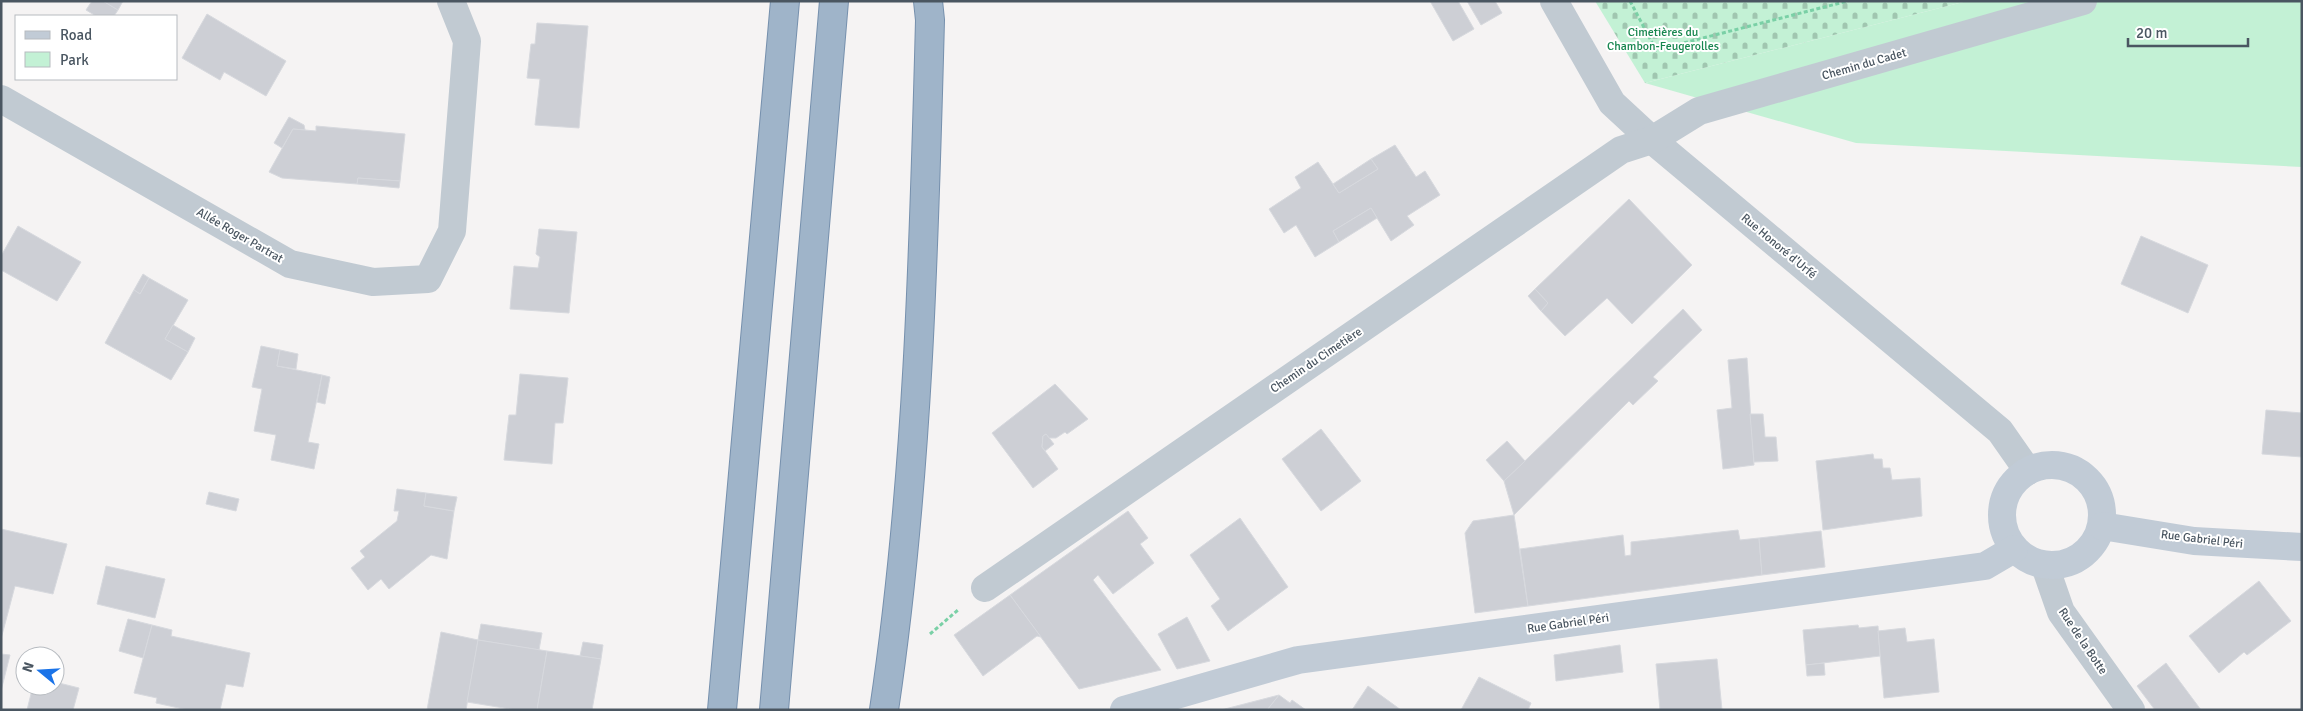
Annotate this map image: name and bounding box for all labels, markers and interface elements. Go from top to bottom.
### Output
legend [15,15,178,80]
scale bar [2128,15,2248,47]
text: 20 m [2136,24,2167,42]
park label: Cimetières du Chambon-Feugerolles [1607,25,1719,54]
text: Road [60,26,92,44]
street label: Chemin du Cadet [1820,45,1908,84]
text: Park [60,51,89,69]
street label: Allée Roger Partrat [194,205,286,266]
street label: Rue Honoré d'Urfé [1738,211,1819,282]
street label: Chemin du Cimetière [1268,324,1365,397]
street label: Rue Gabriel Péri [2160,527,2244,552]
street label: Rue de la Botte [2055,605,2110,677]
street label: Rue Gabriel Péri [1526,610,1610,637]
north arrow [15,646,65,696]
text: N [19,660,38,674]

